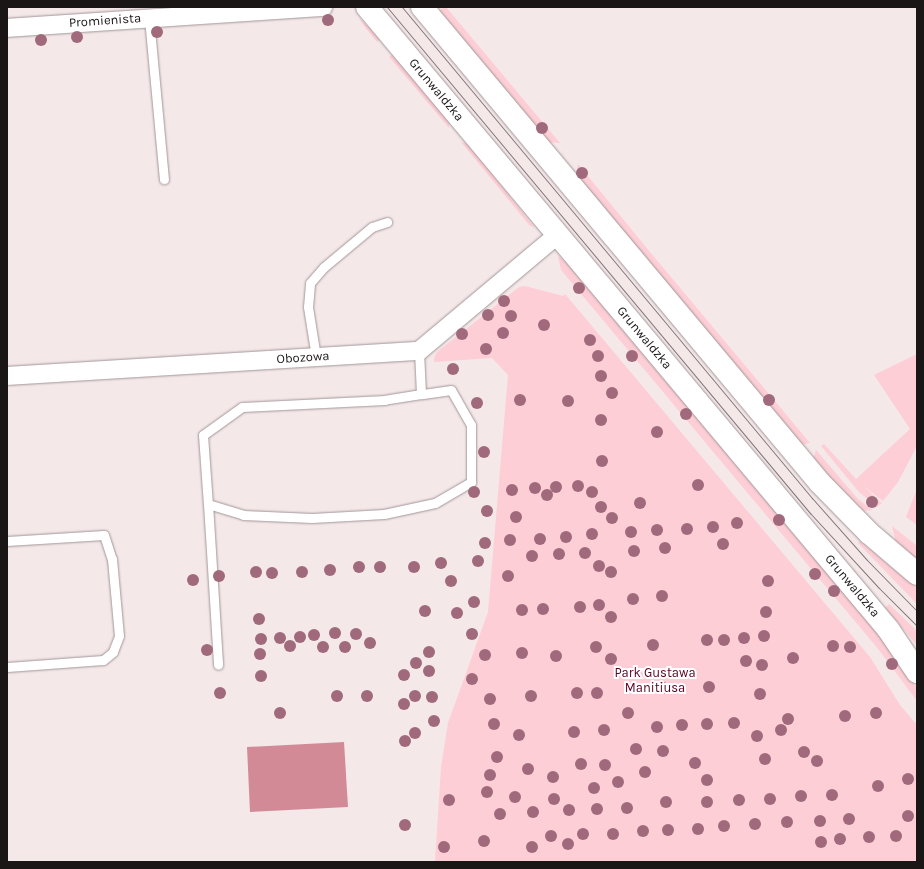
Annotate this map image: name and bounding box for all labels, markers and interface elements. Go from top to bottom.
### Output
street label: Promienista [68,11,142,31]
street label: Grunwaldzka [405,55,467,125]
street label: Grunwaldzka [613,303,675,373]
street label: Obozowa [276,348,330,368]
street label: Grunwaldzka [821,551,883,621]
park label: Park Gustawa Manitiusa [614,666,696,697]

